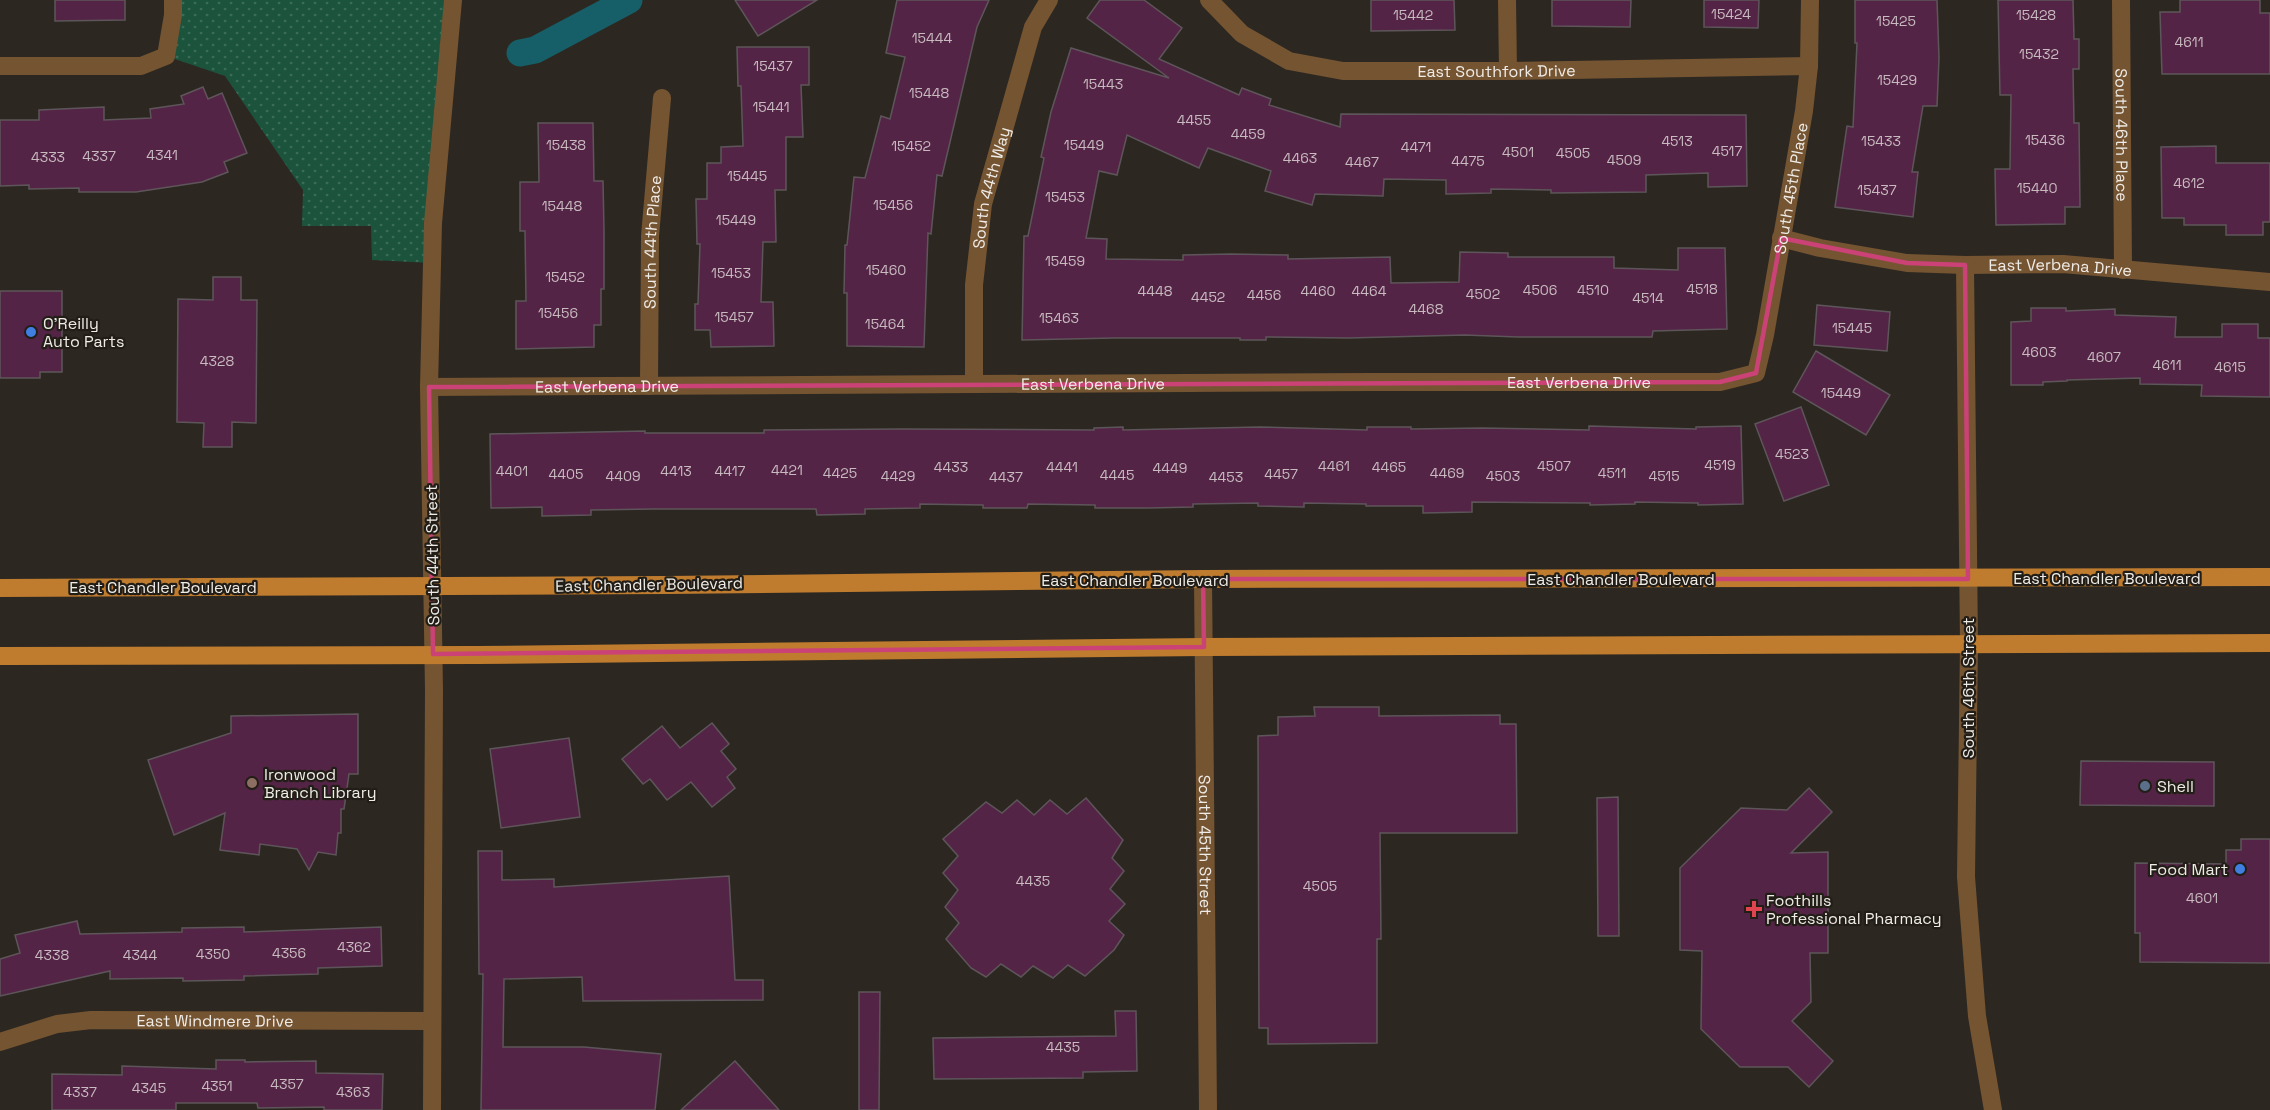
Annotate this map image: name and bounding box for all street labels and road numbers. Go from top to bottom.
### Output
street label: East Southfork Drive [1417,60,1576,82]
street label: South 46th Place [2111,68,2132,202]
street label: South 45th Place [1769,121,1813,256]
street label: South 44th Way [968,124,1015,250]
street label: South 44th Place [640,174,666,309]
street label: East Verbena Drive [1988,254,2133,281]
street label: East Verbena Drive [1507,372,1651,393]
street label: East Verbena Drive [1021,373,1165,395]
street label: East Verbena Drive [535,376,679,397]
street label: South 44th Street [421,484,444,626]
street label: East Chandler Boulevard [2013,568,2201,589]
street label: East Chandler Boulevard [1527,569,1715,590]
street label: East Chandler Boulevard [1041,570,1229,591]
street label: East Chandler Boulevard [555,572,743,597]
street label: East Chandler Boulevard [69,577,257,598]
street label: South 46th Street [1958,618,1979,758]
street label: South 45th Street [1194,775,1216,915]
street label: East Windmere Drive [137,1010,293,1032]

